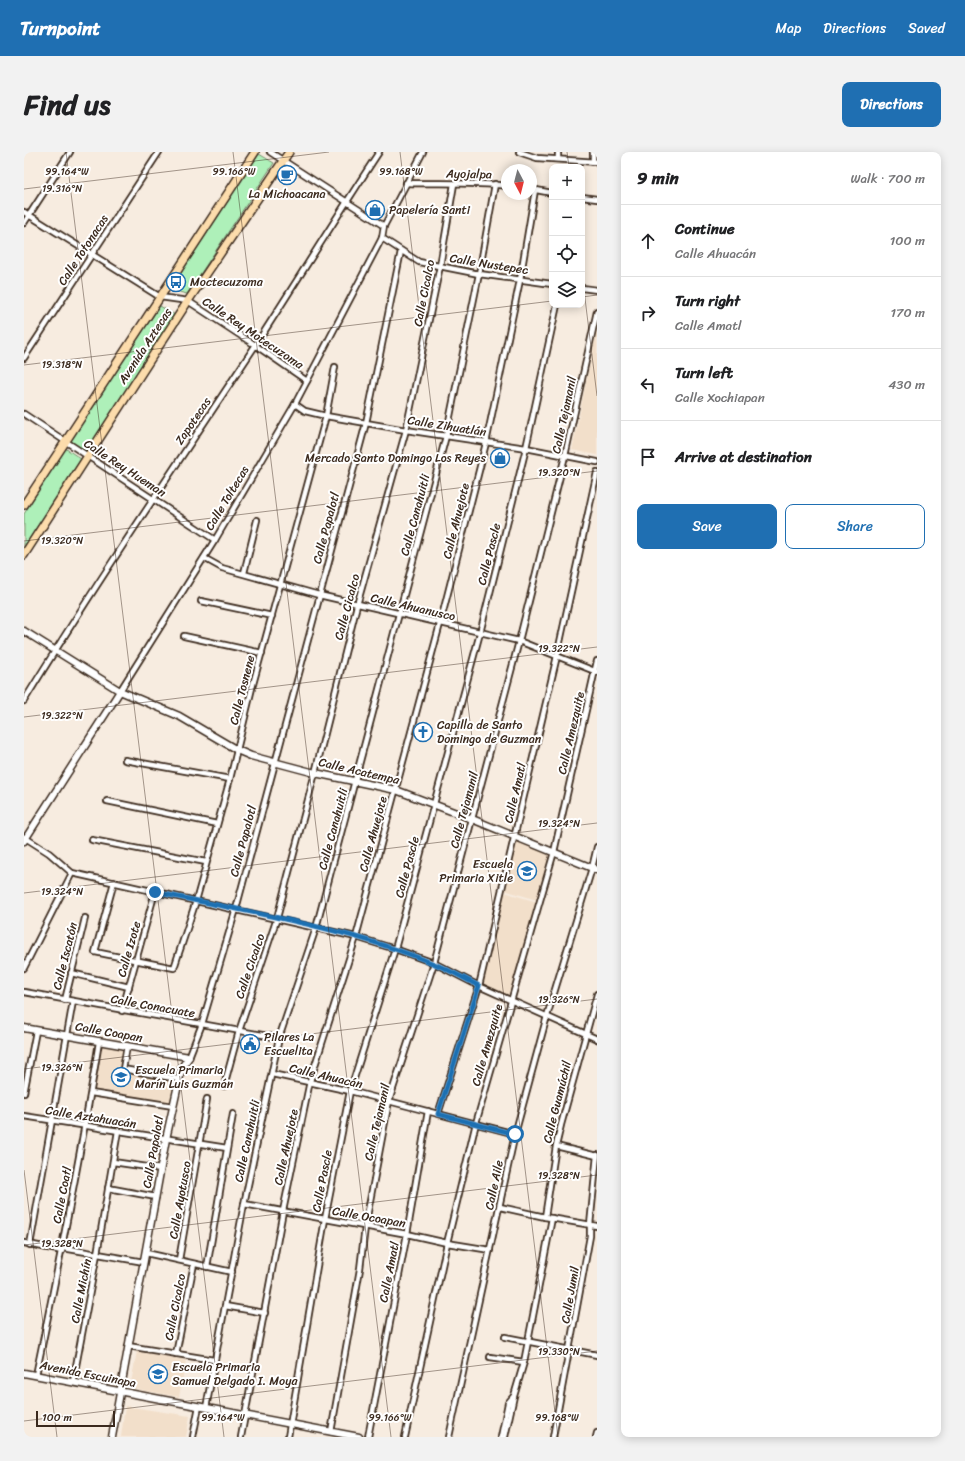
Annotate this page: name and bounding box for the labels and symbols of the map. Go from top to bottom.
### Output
text: 99.164°W [45,163,89,181]
text: 99.166°W [213,163,256,181]
text: 99.168°W [379,163,423,181]
street label: Ayojalpa [445,163,492,185]
cafe icon: La Michoacana [276,164,298,186]
north arrow [501,164,537,200]
text: 19.316°N [42,180,82,198]
place label: La Michoacana [248,183,326,205]
shop icon: Papelería Santi [364,199,386,221]
place label: Papelería Santi [389,199,471,221]
street label: Calle Totonacas [52,210,114,290]
street label: Calle Nustepec [448,247,530,281]
street label: Calle Cicalco [407,258,441,328]
bus stop icon: Moctecuzoma [165,271,187,293]
place label: Moctecuzoma [190,271,264,293]
street label: Calle Rey Motecuzoma [198,291,309,376]
street label: Avenida Aztecas [111,303,178,389]
text: 19.318°N [42,356,82,374]
street label: Calle Tejamanil [545,374,583,456]
street label: Zapotecas [169,392,217,449]
street label: Calle Zihuatlán [406,409,489,443]
street label: Calle Rey Hueman [79,433,171,503]
place label: Mercado Santo Domingo Los Reyes [305,447,486,469]
shop icon: Mercado Santo Domingo Los Reyes [489,447,511,469]
street label: Calle Toltecas [199,461,255,535]
text: 19.320°N [538,464,580,482]
street label: Calle Canahuitli [394,471,437,558]
street label: Calle Ahuejote [436,481,476,561]
street label: Calle Papalotl [306,489,346,566]
street label: Calle Pascle [471,521,507,587]
text: 19.320°N [41,532,83,550]
street label: Calle Cicalco [328,571,366,643]
street label: Calle Ahuanusco [368,587,458,627]
text: 19.322°N [538,640,580,658]
street label: Calle Tosnene [223,653,261,727]
street label: Calle Amezquite [551,689,591,777]
text: 19.322°N [41,707,83,725]
place label: Capilla de Santo Domingo de Guzman [437,714,542,750]
church icon: Capilla de Santo Domingo de Guzman [412,721,434,743]
street label: Calle Acatempa [316,751,403,791]
street label: Calle Amatl [497,760,533,825]
street label: Calle Tejamanil [443,769,485,851]
street label: Calle Canahuitli [312,785,355,872]
street label: Calle Ahuejote [352,794,394,874]
street label: Calle Papalotl [223,802,263,879]
text: 19.324°N [538,815,580,833]
street label: Calle Pascle [388,834,426,900]
place label: Escuela Primaria Xitle [439,853,513,889]
school or university icon: Escuela Primaria Xitle [516,860,538,882]
text: 19.324°N [41,883,83,901]
route end [146,883,164,901]
street label: Calle Izote [111,918,147,980]
street label: Calle Iscatón [46,919,84,992]
street label: Calle Cicalco [229,930,271,1002]
street label: Calle Conacuate [109,988,197,1024]
text: 19.326°N [538,991,580,1009]
street label: Calle Amezquite [465,1001,509,1089]
street label: Calle Coapan [74,1015,145,1049]
place label: Pilares La Escuelita [264,1026,314,1062]
public building icon: Pilares La Escuelita [239,1033,261,1055]
street label: Calle Ahuacán [287,1057,365,1095]
street label: Calle Guamúchil [536,1058,578,1146]
text: 19.326°N [41,1059,83,1077]
place label: Escuela Primaria Marín Luis Guzmán [135,1059,234,1095]
school or university icon: Escuela Primaria Marín Luis Guzmán [110,1066,132,1088]
street label: Calle Tejamanil [357,1081,397,1163]
street label: Calle Canahuitli [228,1097,267,1184]
street label: Calle Aztahuacán [44,1099,139,1135]
street label: Calle Ahuejote [267,1107,305,1187]
street label: Calle Papalotl [136,1113,170,1190]
route start [506,1125,524,1143]
street label: Calle Pascle [305,1148,339,1214]
street label: Calle Aile [478,1158,510,1212]
street label: Calle Ayotusco [162,1159,198,1241]
street label: Calle Coatl [46,1164,78,1225]
text: 19.328°N [538,1167,580,1185]
street label: Calle Ocoapan [331,1200,408,1234]
text: 19.328°N [41,1235,83,1253]
street label: Calle Amatl [372,1239,406,1304]
street label: Calle Michín [64,1256,98,1325]
street label: Calle Jumil [554,1264,586,1325]
street label: Calle Cicalco [158,1272,192,1342]
text: 19.330°N [538,1343,580,1361]
street label: Avenida Escuinapa [37,1354,138,1394]
place label: Escuela Primaria Samuel Delgado I. Moya [172,1356,298,1392]
school or university icon: Escuela Primaria Samuel Delgado I. Moya [147,1363,169,1385]
scale bar [36,1409,115,1428]
text: 99.164°W [201,1409,245,1427]
text: 99.166°W [369,1409,412,1427]
text: 99.168°W [535,1409,579,1427]

